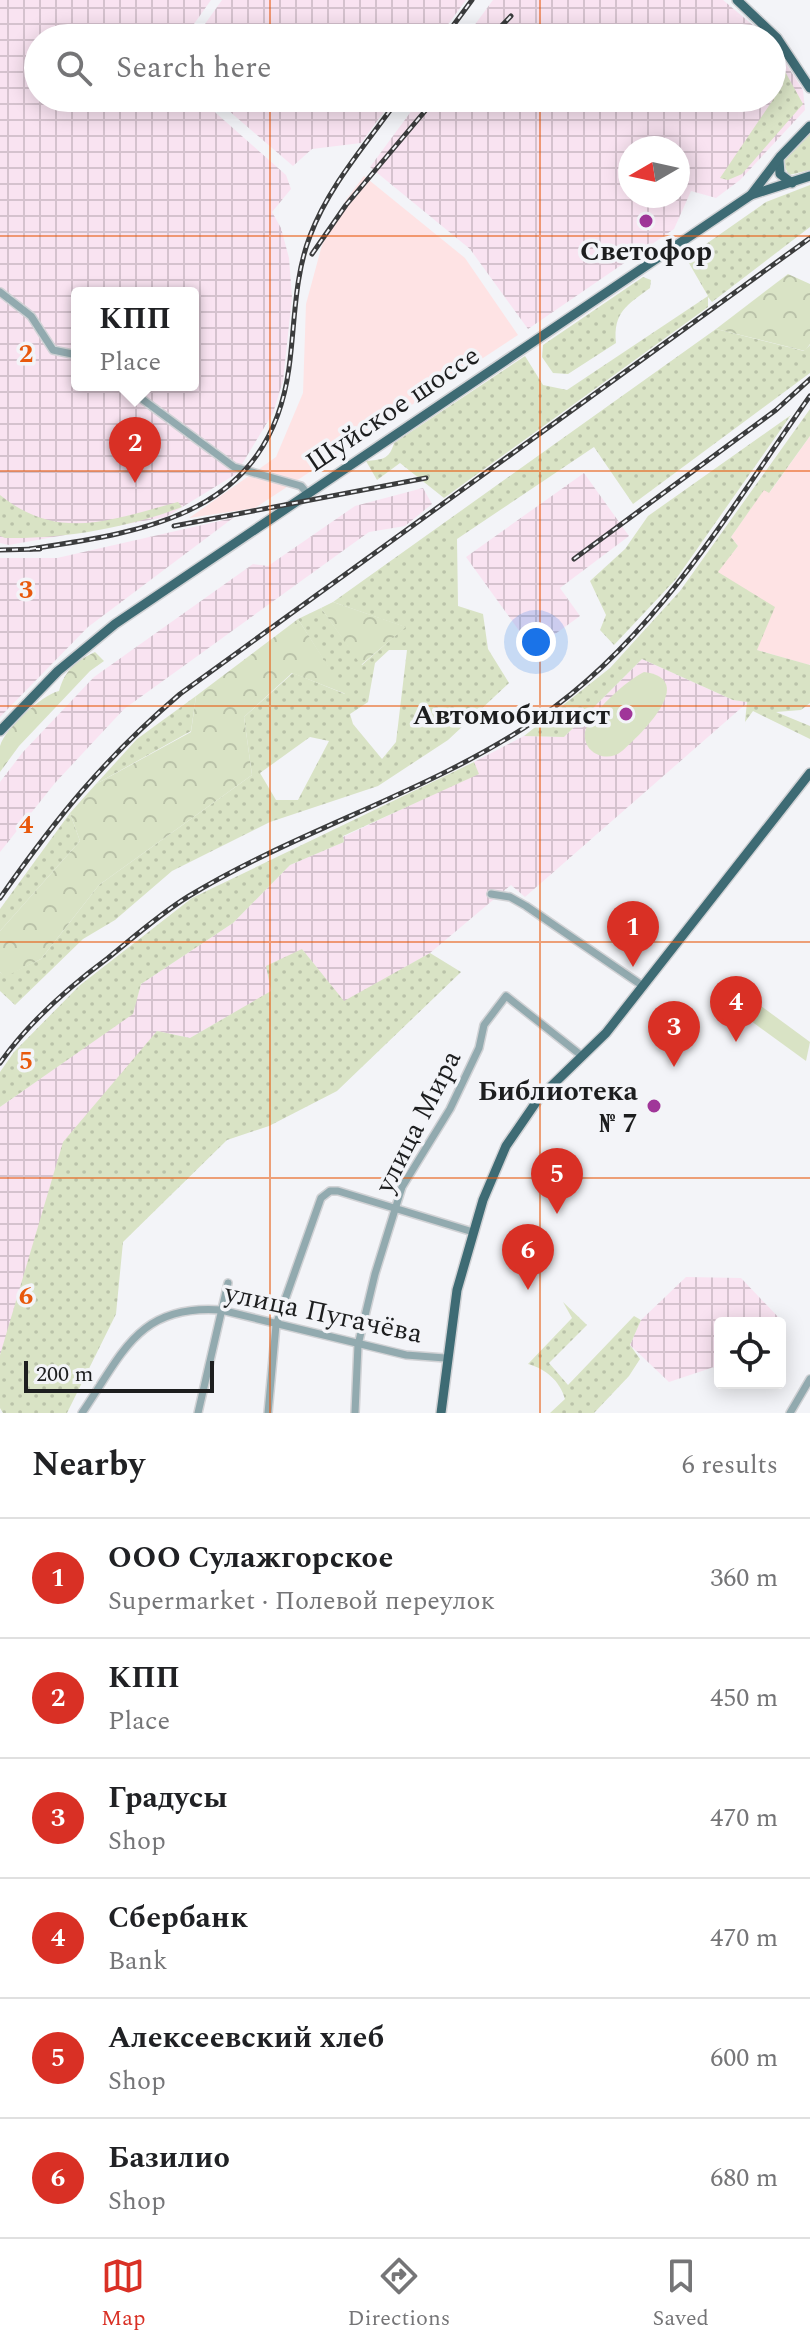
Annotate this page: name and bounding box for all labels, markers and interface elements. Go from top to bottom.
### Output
search box [24,24,786,112]
text: Search here [116,45,272,91]
icon: search [52,46,96,90]
north arrow [618,136,690,208]
marker: Светофор [637,212,655,230]
place label: Светофор [580,230,712,273]
popup [71,287,199,391]
text: КПП [99,296,171,342]
text: 2 [19,334,33,374]
street label: Шуйское шоссе [297,335,489,484]
text: Place [99,342,161,382]
pin: 2 [109,417,161,483]
text: 3 [19,570,33,610]
your location [516,622,556,662]
place label: Автомобилист [413,694,610,737]
marker: Автомобилист [617,705,635,723]
text: 4 [19,805,34,845]
pin: 1 [607,901,659,967]
pin: 4 [710,976,762,1042]
pin: 3 [648,1001,700,1067]
text: 5 [19,1041,33,1081]
street label: улица Мира [363,1042,473,1202]
place label: Библиотека № 7 [478,1070,639,1145]
marker: Библиотека № 7 [645,1097,663,1115]
pin: 5 [531,1148,583,1214]
pin: 6 [502,1224,554,1290]
street label: улица Пугачёва [220,1271,427,1356]
text: 6 [19,1276,33,1316]
map controls [714,1317,786,1389]
button: locate [714,1317,786,1389]
scale bar [24,1357,214,1393]
text: 200 m [36,1358,93,1391]
text: Nearby [32,1439,145,1491]
text: 6 results [682,1445,778,1485]
text: ООО Сулажгорское [108,1535,393,1581]
text: 1 [51,1558,65,1598]
text: 360 m [710,1558,778,1598]
text: Supermarket · Полевой переулок [108,1581,495,1621]
text: КПП [108,1655,180,1701]
text: 2 [51,1678,65,1718]
text: 450 m [710,1678,778,1718]
text: Place [108,1701,170,1741]
text: Градусы [108,1775,228,1821]
text: 3 [51,1798,65,1838]
text: 470 m [710,1798,778,1838]
text: Shop [108,1821,166,1861]
text: Сбербанк [108,1895,248,1941]
text: 4 [51,1918,65,1958]
text: 470 m [710,1918,778,1958]
text: Bank [108,1941,167,1981]
text: Алексеевский хлеб [108,2015,384,2061]
text: 5 [51,2038,65,2078]
text: 600 m [710,2038,778,2078]
text: Shop [108,2061,166,2101]
text: Базилио [108,2135,230,2181]
text: 6 [51,2158,65,2198]
text: 680 m [710,2158,778,2198]
text: Shop [108,2181,166,2221]
tab: Map [101,2254,145,2335]
tab: Directions [348,2254,450,2335]
tab: Saved [652,2254,709,2335]

